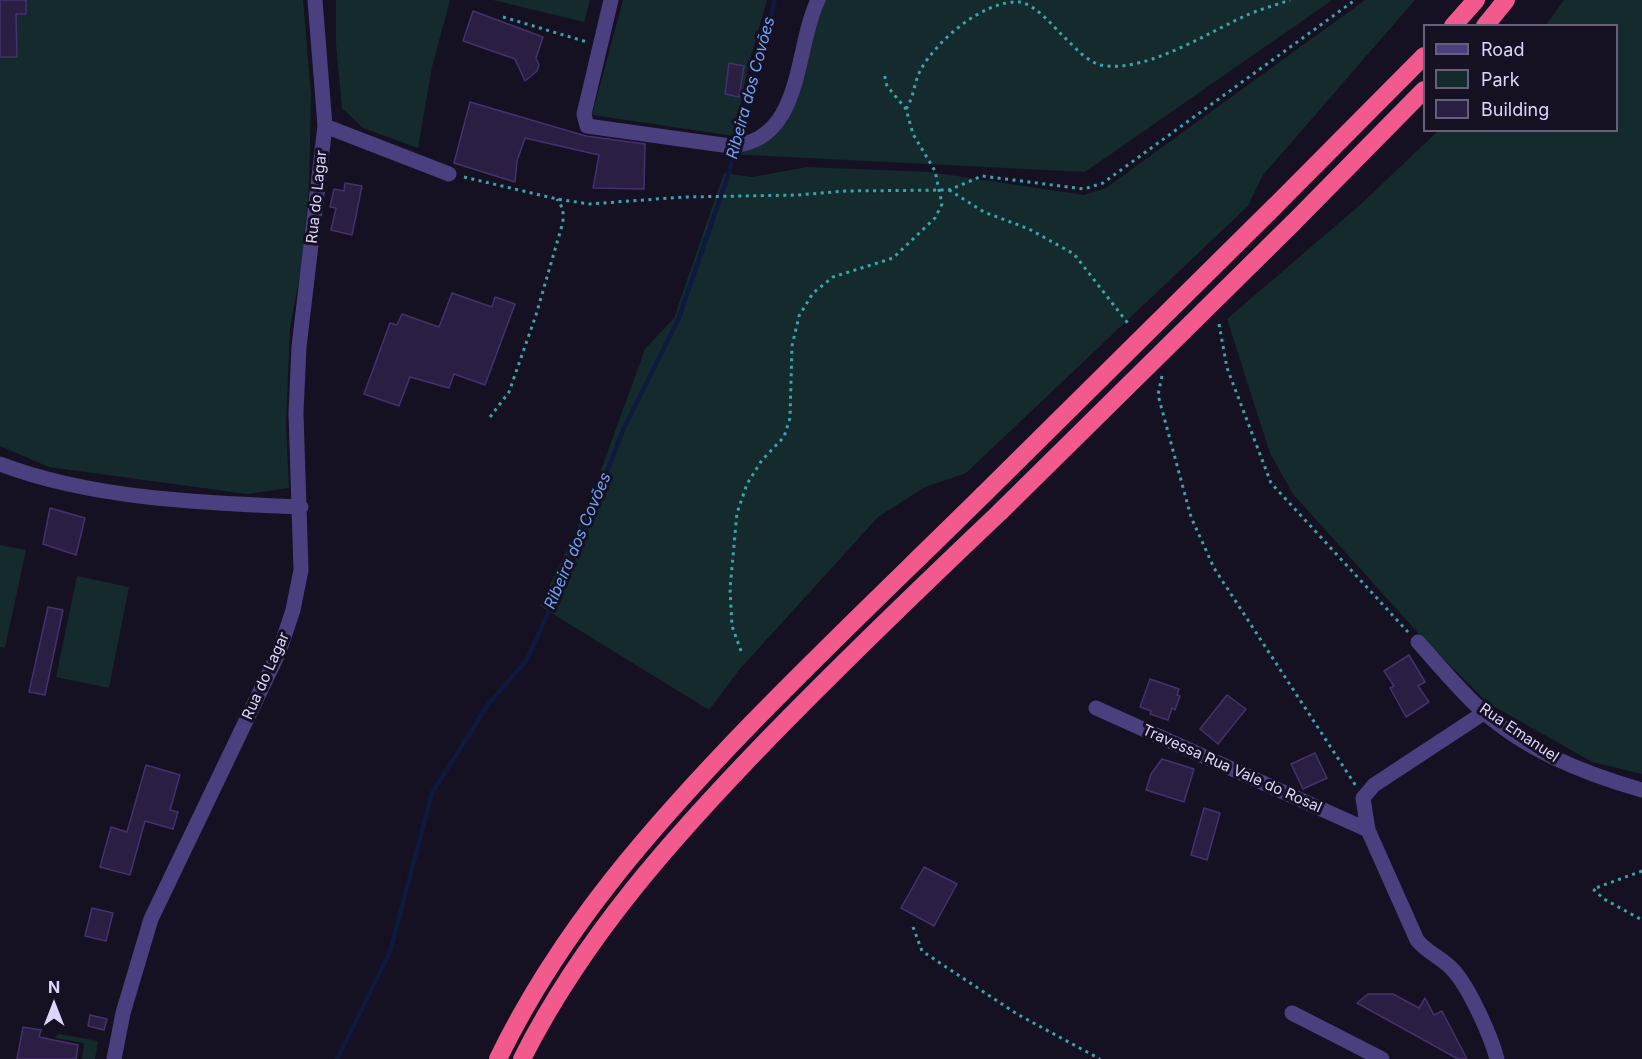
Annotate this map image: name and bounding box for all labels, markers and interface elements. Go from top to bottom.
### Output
water label: Ribeira dos Covões [723,15,779,161]
legend [1423,24,1618,132]
text: Road [1481,39,1524,60]
text: Park [1481,69,1520,90]
text: Building [1481,99,1549,120]
street label: Rua do Lagar [303,149,331,245]
water label: Ribeira dos Covões [541,470,615,612]
street label: Rua do Lagar [239,630,293,722]
street label: Rua Emanuel [1476,700,1562,766]
street label: Travessa Rua Vale do Rosal [1139,721,1325,817]
north arrow [24,975,84,1035]
text: N [48,977,60,997]

